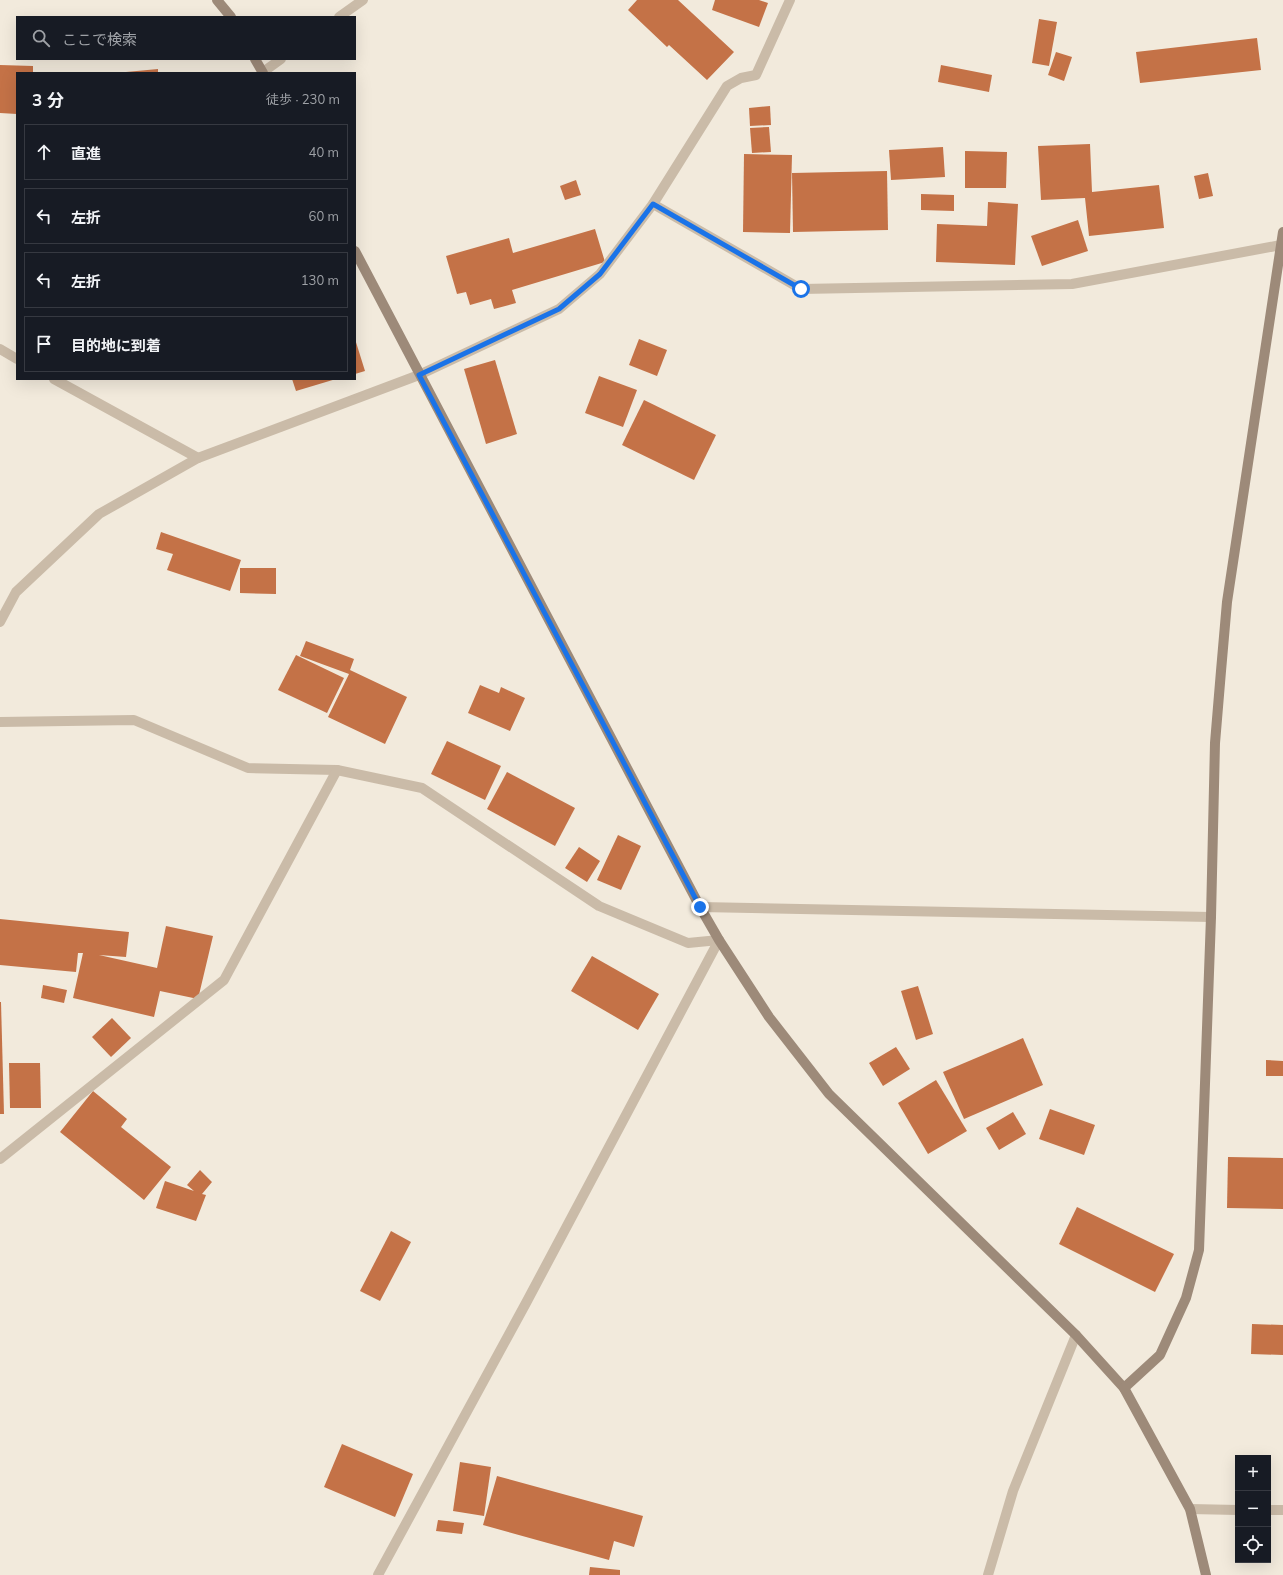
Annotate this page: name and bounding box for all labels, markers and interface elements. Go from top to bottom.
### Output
search box [16,16,356,60]
icon: search [30,27,52,49]
text: ここで検索 [62,30,137,49]
text: 3 分 [32,89,64,110]
text: 徒歩 · 230 m [266,91,340,107]
icon: ahead [33,141,55,163]
text: 直進 [71,144,101,163]
text: 40 m [309,144,339,160]
icon: left [33,205,55,227]
text: 左折 [71,208,101,227]
text: 60 m [309,208,339,224]
icon: left [33,269,55,291]
text: 左折 [71,272,101,291]
text: 130 m [301,272,339,288]
route start [792,280,810,298]
icon: arrive [33,333,55,355]
text: 目的地に到着 [71,336,161,355]
route end [691,898,709,916]
map controls [1235,1455,1271,1563]
button: + [1235,1455,1271,1491]
button: − [1235,1491,1271,1527]
button: locate [1235,1527,1271,1563]

